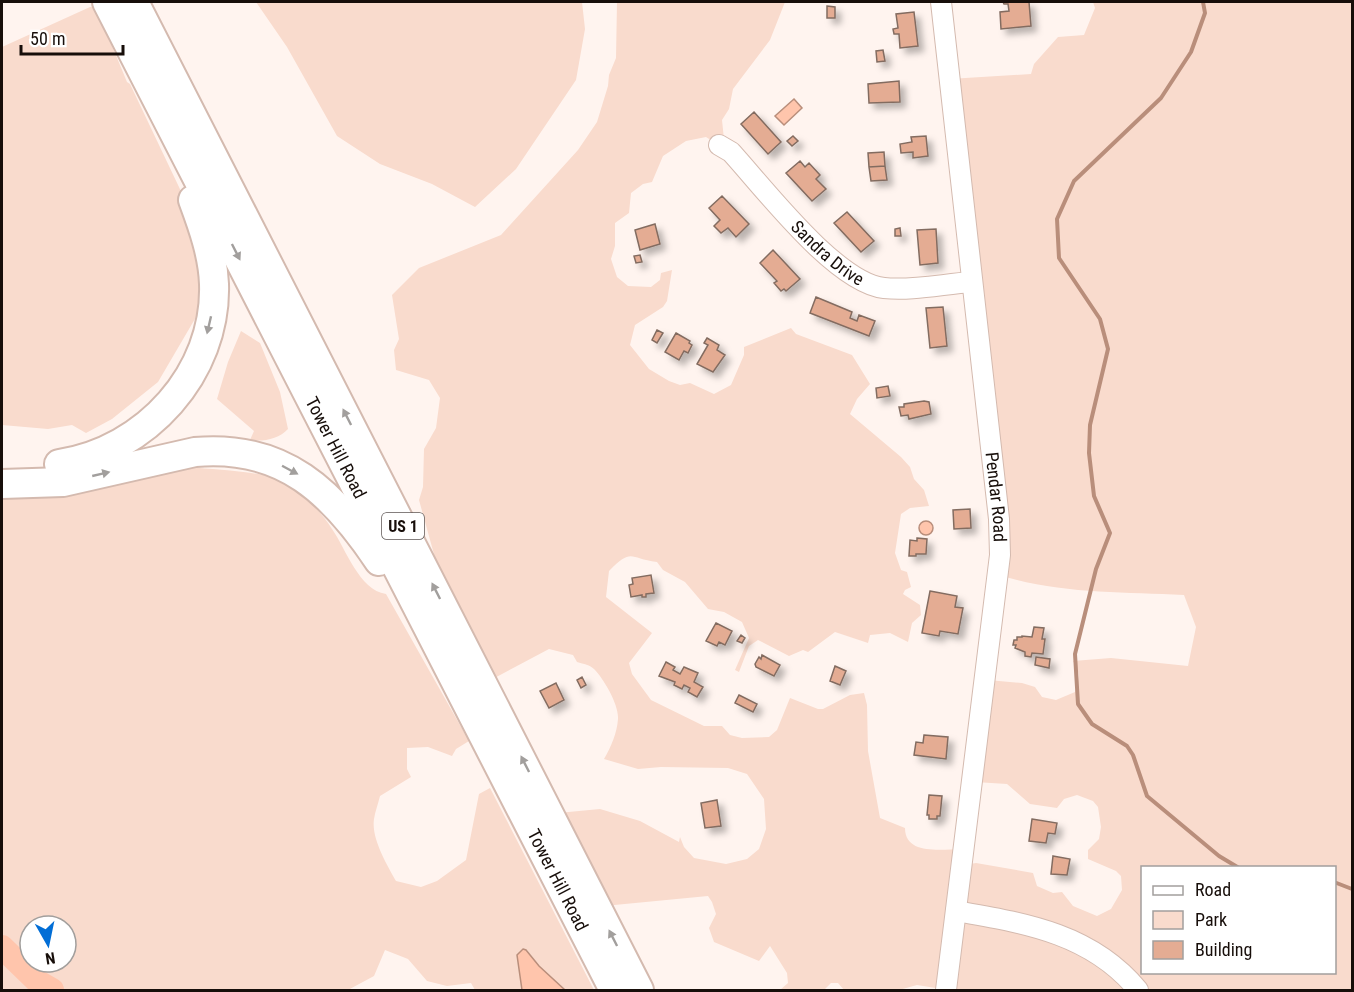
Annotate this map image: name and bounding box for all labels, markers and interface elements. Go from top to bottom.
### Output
scale bar [21,18,123,56]
text: 50 m [30,28,65,49]
street label: Sandra Drive [787,216,868,290]
one-way arrow [231,244,240,261]
one-way arrow [204,316,214,334]
street label: Tower Hill Road [301,393,371,502]
one-way arrow [342,409,352,426]
street label: Pendar Road [982,451,1011,542]
one-way arrow [282,465,299,475]
one-way arrow [92,469,111,478]
road number: US 1 [382,513,424,539]
one-way arrow [431,582,441,599]
one-way arrow [520,756,530,773]
street label: Tower Hill Road [523,826,593,934]
legend [1141,866,1336,974]
text: Road [1195,879,1231,900]
text: Park [1195,909,1227,930]
north arrow [18,914,78,974]
one-way arrow [609,930,618,947]
text: Building [1195,939,1252,960]
text: N [44,948,57,968]

